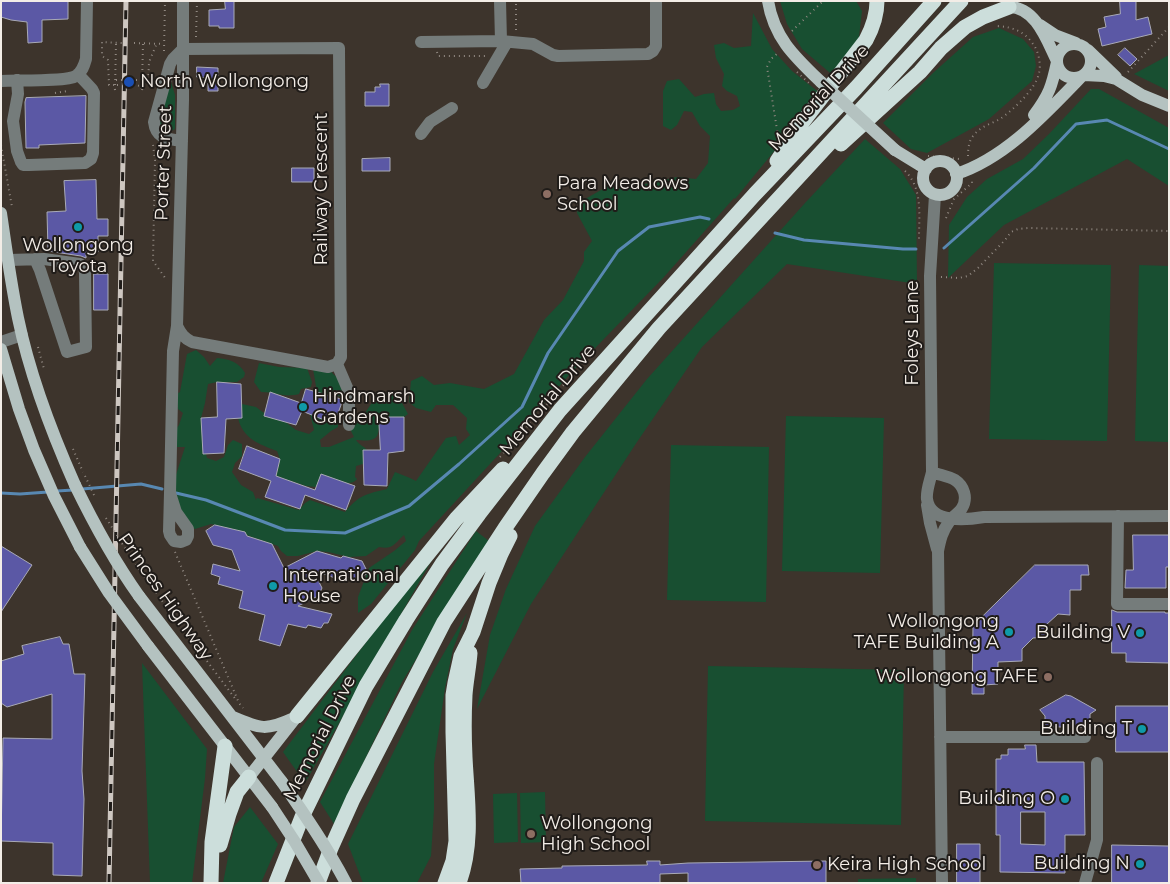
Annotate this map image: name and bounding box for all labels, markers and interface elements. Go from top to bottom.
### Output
street label: Memorial Drive [764,40,874,156]
place label: North Wollongong [140,71,309,93]
marker: North Wollongong [122,75,136,89]
street label: Porter Street [151,105,177,221]
street label: Railway Crescent [311,112,333,266]
place label: Para Meadows School [557,173,688,215]
marker: Para Meadows School [541,188,553,200]
marker: Wollongong Toyota [72,221,84,233]
place label: Wollongong Toyota [22,235,134,278]
street label: Foleys Lane [902,280,924,386]
street label: Memorial Drive [495,340,601,460]
place label: Hindmarsh Gardens [313,386,415,428]
marker: Hindmarsh Gardens [297,401,309,413]
street label: Princes Highway [113,529,217,665]
place label: International House [283,565,399,608]
marker: International House [267,580,279,592]
place label: Wollongong TAFE Building A [854,611,999,654]
place label: Building V [1036,622,1130,644]
marker: Wollongong TAFE Building A [1003,626,1015,638]
marker: Building V [1134,627,1146,639]
place label: Wollongong TAFE [876,666,1038,688]
marker: Wollongong TAFE [1042,671,1054,683]
street label: Memorial Drive [279,672,361,804]
place label: Building T [1040,718,1132,740]
marker: Building T [1136,723,1148,735]
place label: Building O [958,788,1055,810]
marker: Building O [1059,793,1071,805]
place label: Wollongong High School [541,813,653,856]
marker: Wollongong High School [525,828,537,840]
place label: Building N [1034,853,1130,875]
place label: Keira High School [827,854,986,876]
marker: Building N [1134,858,1146,870]
marker: Keira High School [811,859,823,871]

